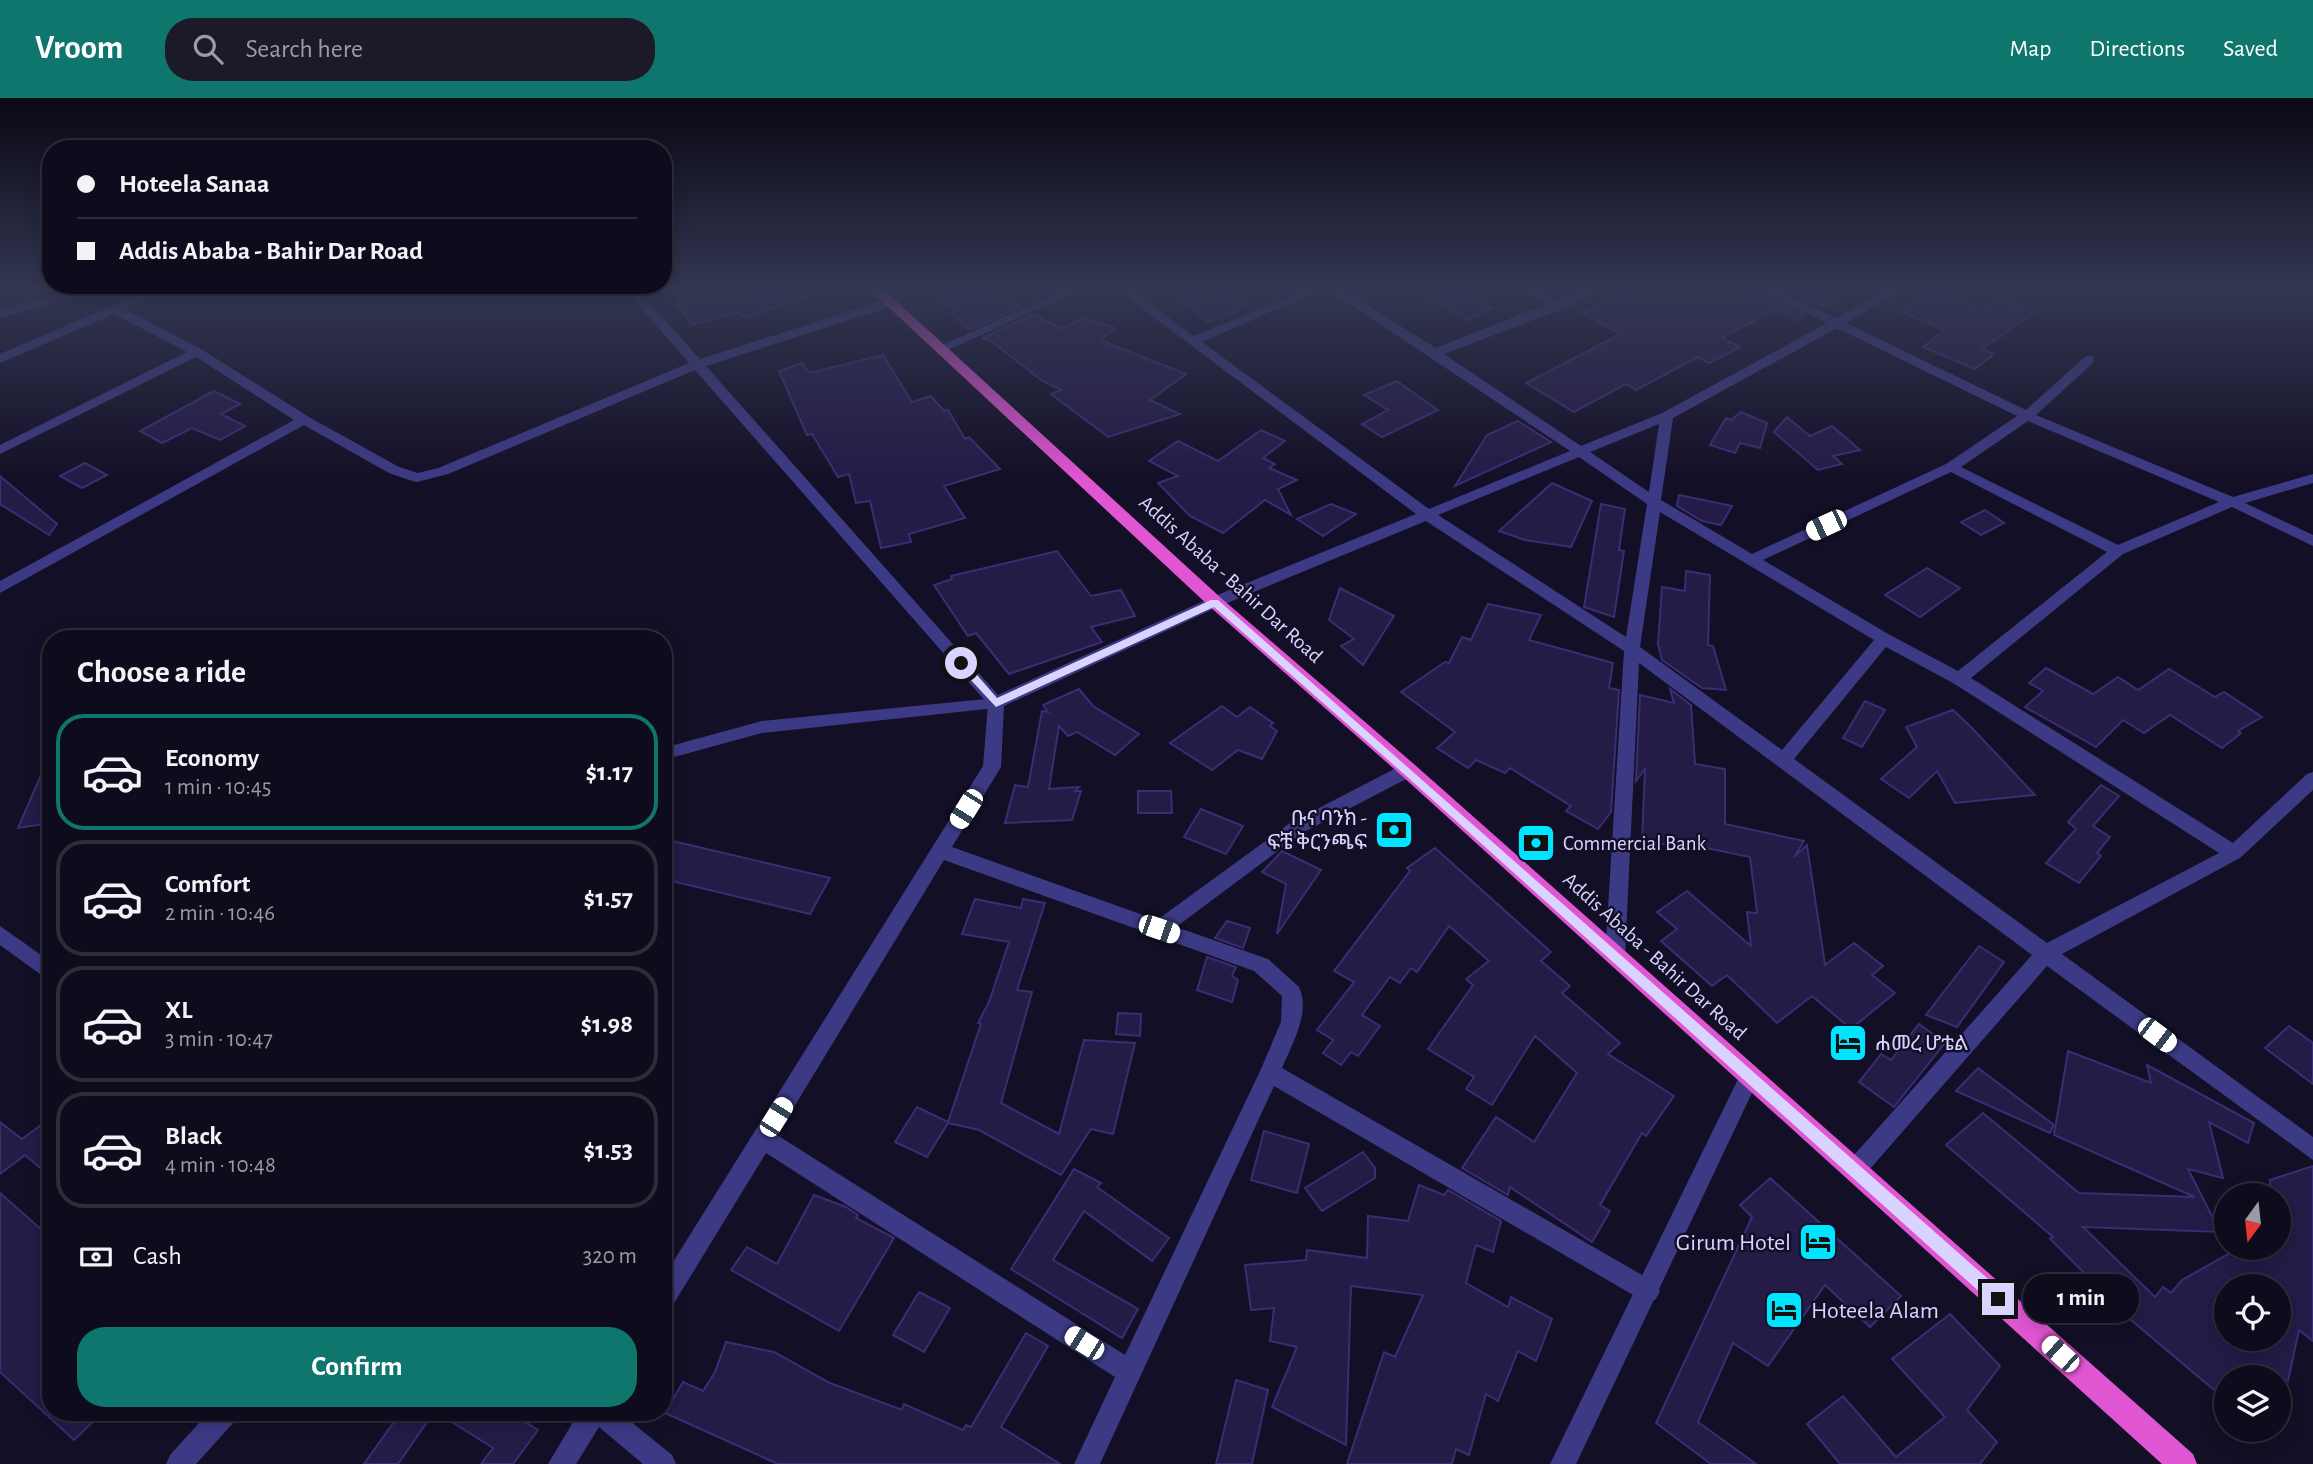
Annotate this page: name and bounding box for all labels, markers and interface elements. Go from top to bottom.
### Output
search box [165,18,655,81]
icon: search [189,30,227,68]
text: Vroom [35,32,123,65]
text: Search here [245,36,363,62]
text: Map [2009,37,2051,61]
text: Directions [2089,37,2185,61]
text: Saved [2223,37,2278,61]
text: Hoteela Sanaa [119,171,269,197]
text: Addis Ababa - Bahir Dar Road [119,238,423,264]
street label: Addis Ababa - Bahir Dar Road [1135,492,1326,667]
car [1803,507,1850,543]
route start [945,647,977,679]
text: Choose a ride [77,656,246,688]
icon: car [81,741,144,804]
text: Economy [165,745,259,771]
text: $1.17 [585,759,633,785]
text: 1 min · 10:45 [165,776,271,799]
car [946,786,987,832]
place label: ቡና ባንክ - ፍቼ ቅርንጫፍ [1267,808,1367,853]
bank icon: ቡና ባንክ - ፍቼ ቅርንጫፍ [1373,809,1415,851]
bank icon: Commercial Bank [1515,822,1557,864]
place label: Commercial Bank [1563,833,1707,854]
icon: car [81,867,144,930]
street label: Addis Ababa - Bahir Dar Road [1559,869,1750,1044]
text: Comfort [165,871,250,897]
text: $1.57 [584,885,633,911]
text: 2 min · 10:46 [165,902,275,925]
car [1136,912,1183,946]
icon: car [81,993,144,1056]
text: XL [165,997,192,1023]
text: $1.98 [581,1011,633,1037]
car [2134,1014,2181,1056]
hotel icon: ሐመረ ሆቴል [1827,1022,1869,1064]
text: 3 min · 10:47 [165,1028,273,1051]
place label: ሐመረ ሆቴል [1875,1033,1968,1054]
car [756,1094,797,1140]
icon: car [81,1119,144,1182]
text: Black [165,1123,222,1149]
text: $1.53 [584,1137,633,1163]
text: 4 min · 10:48 [165,1154,276,1177]
north arrow [2214,1183,2291,1260]
map controls [2214,1183,2291,1442]
hotel icon: Girum Hotel [1797,1221,1839,1263]
place label: Girum Hotel [1676,1231,1791,1255]
icon: cash [77,1238,115,1276]
text: Cash [133,1243,182,1269]
text: 320 m [583,1245,637,1268]
callout: 1 min [2022,1274,2138,1324]
button: locate [2214,1274,2291,1351]
route end [1982,1283,2014,1315]
text: 1 min [2057,1287,2105,1310]
hotel icon: Hoteela Alam [1763,1289,1805,1331]
place label: Hoteela Alam [1811,1299,1939,1323]
car [1061,1323,1108,1363]
button: Confirm [77,1327,637,1407]
car [2038,1332,2083,1376]
button: layers [2214,1365,2291,1442]

